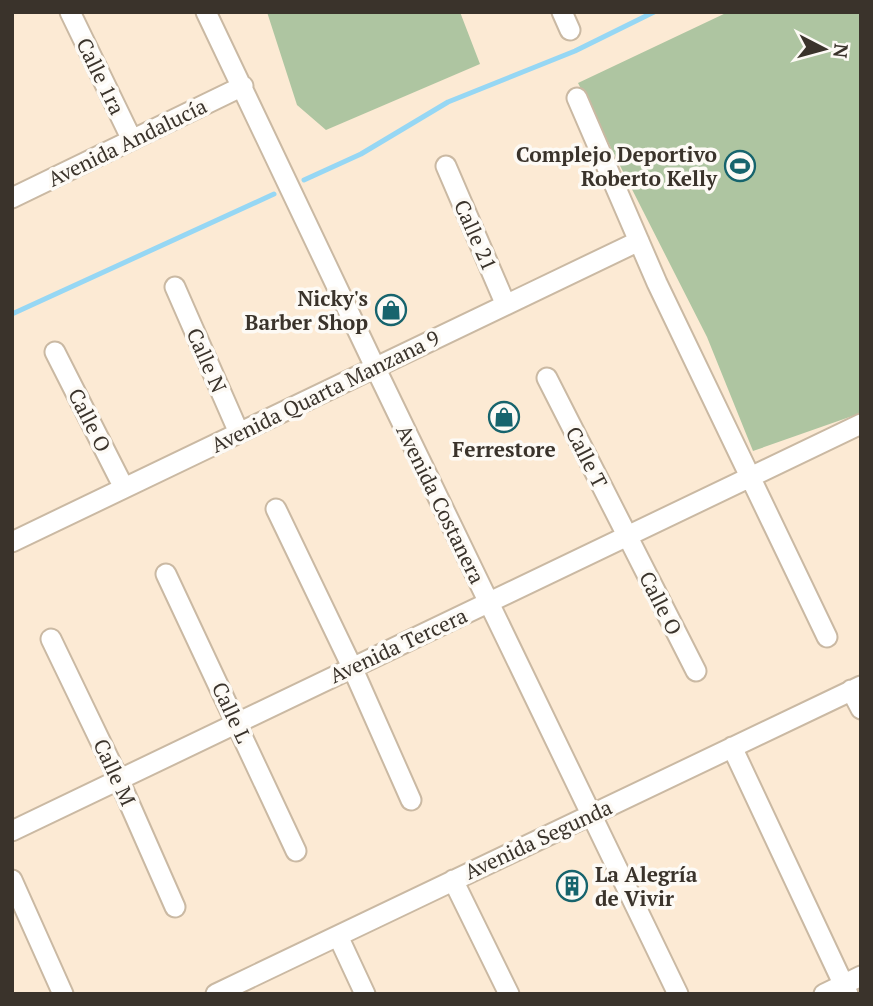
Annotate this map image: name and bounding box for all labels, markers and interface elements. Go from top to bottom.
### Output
north arrow [789,14,859,84]
street label: Calle 1ra [70,33,132,119]
text: N [828,42,855,60]
street label: Avenida Andalucía [43,91,211,193]
place label: Complejo Deportivo Roberto Kelly [516,140,718,192]
sports icon: Complejo Deportivo Roberto Kelly [723,149,757,183]
street label: Calle 21 [448,195,504,275]
place label: Nicky's Barber Shop [245,284,368,336]
shop icon: Nicky's Barber Shop [374,293,408,327]
street label: Calle N [180,323,234,397]
street label: Avenida Quarta Manzana 9 [206,323,444,459]
street label: Calle O [62,383,118,457]
shop icon: Ferrestore [487,400,521,434]
street label: Avenida Costanera [390,420,492,589]
street label: Calle T [560,421,614,493]
place label: Ferrestore [452,435,556,463]
street label: Calle O [633,566,689,640]
street label: Avenida Tercera [325,601,472,689]
street label: Calle L [206,677,258,747]
street label: Calle M [87,734,143,810]
street label: Avenida Segunda [460,792,617,885]
place label: La Alegría de Vivir [595,860,698,912]
building icon: La Alegría de Vivir [555,869,589,903]

